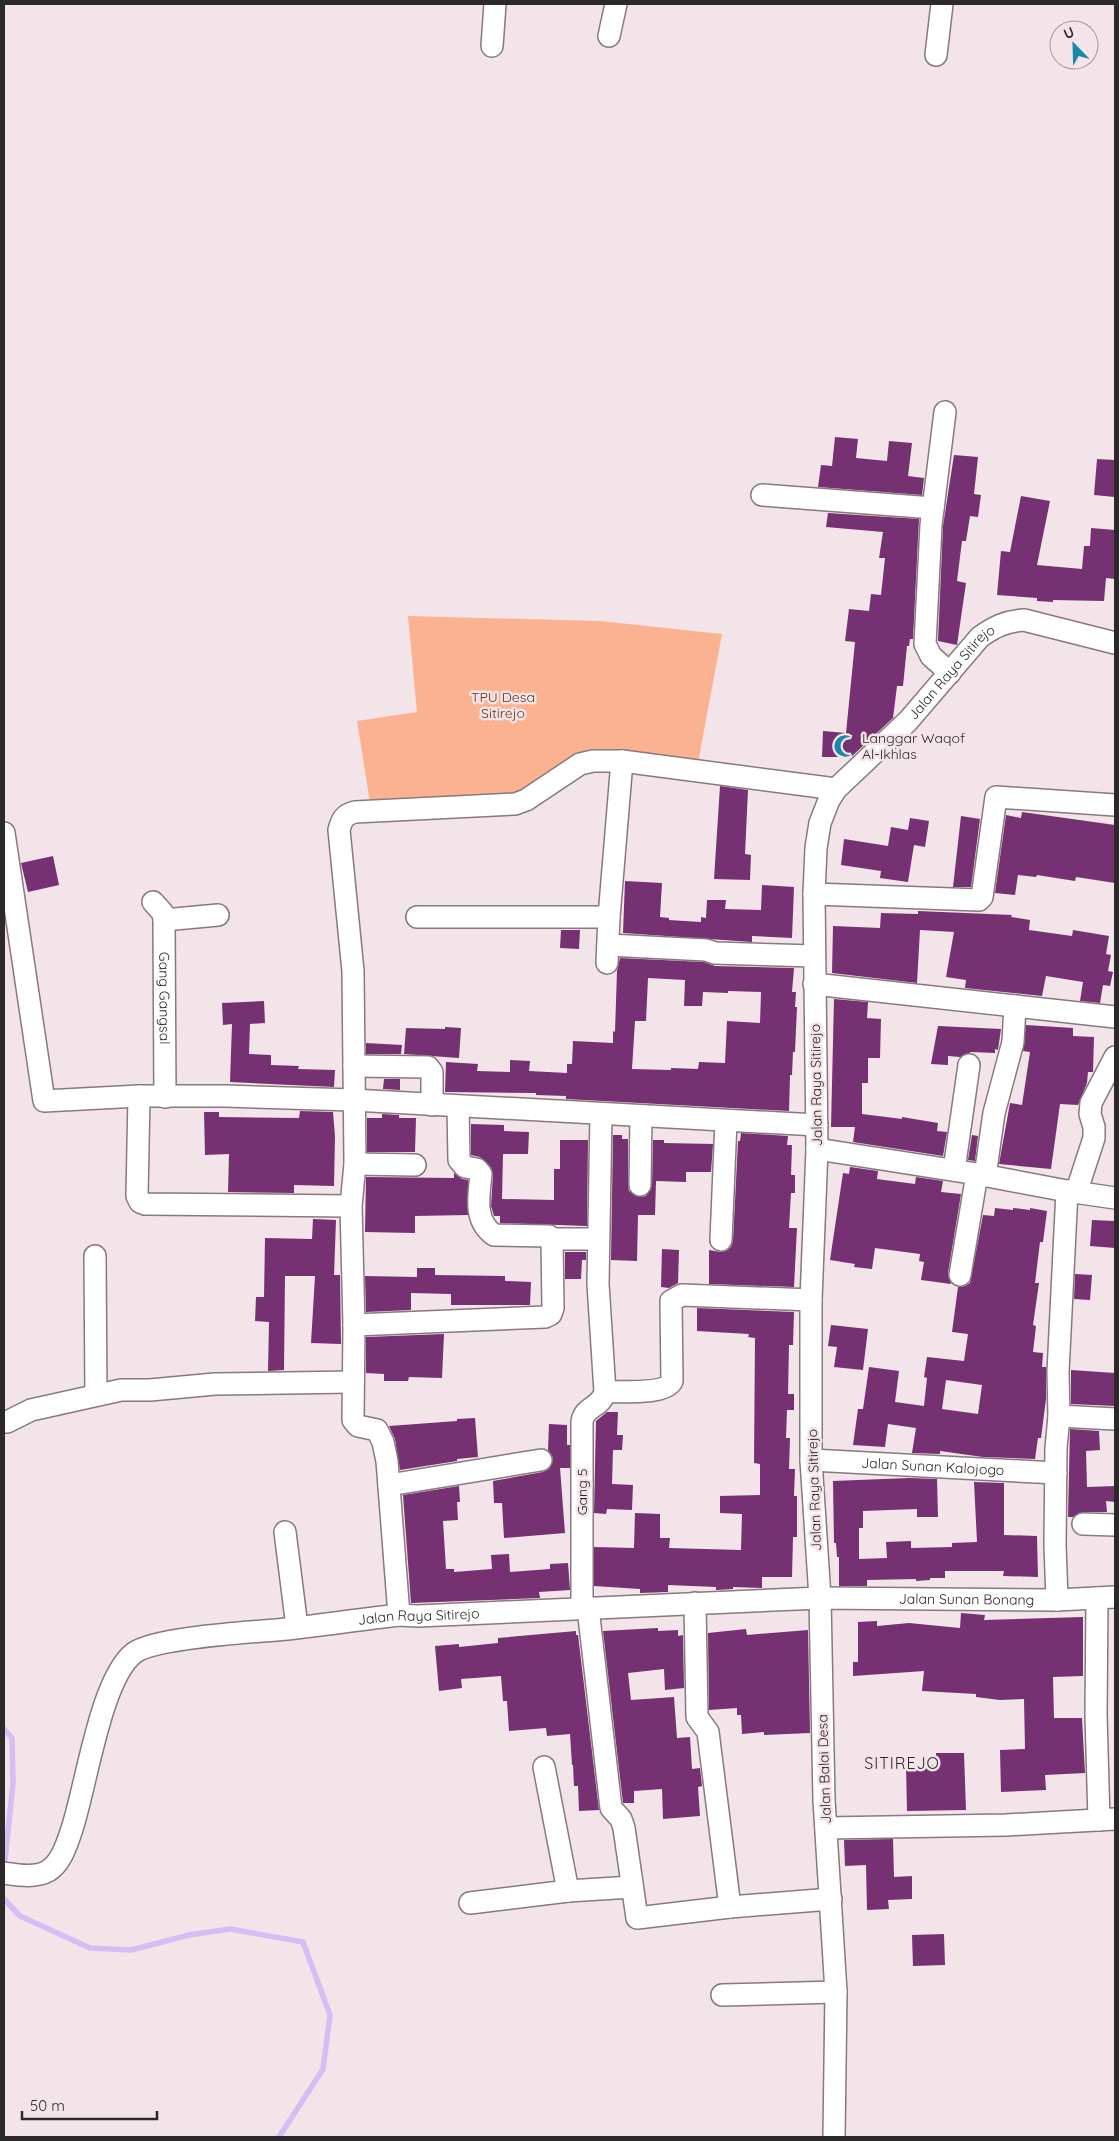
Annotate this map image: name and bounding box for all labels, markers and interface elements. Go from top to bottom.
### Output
north arrow [1049,20,1099,70]
text: U [1061,23,1077,43]
street label: Jalan Raya Sitirejo [904,621,998,723]
park label: TPU Desa Sitirejo [471,688,535,722]
place label: Langgar Waqof Al-Ikhlas [862,729,965,763]
mosque icon: Langgar Waqof Al-Ikhlas [832,733,858,759]
street label: Gang Gangsal [155,952,174,1044]
street label: Jalan Raya Sitirejo [806,1024,826,1146]
street label: Jalan Raya Sitirejo [803,1429,825,1551]
street label: Jalan Sunan Kalojogo [861,1454,1005,1479]
street label: Gang 5 [573,1469,591,1515]
street label: Jalan Sunan Bonang [899,1590,1034,1609]
street label: Jalan Raya Sitirejo [357,1604,480,1629]
street label: Jalan Balai Desa [813,1714,835,1824]
district label: SITIREJO [864,1753,940,1773]
scale bar [22,2088,158,2120]
text: 50 m [30,2096,65,2115]

